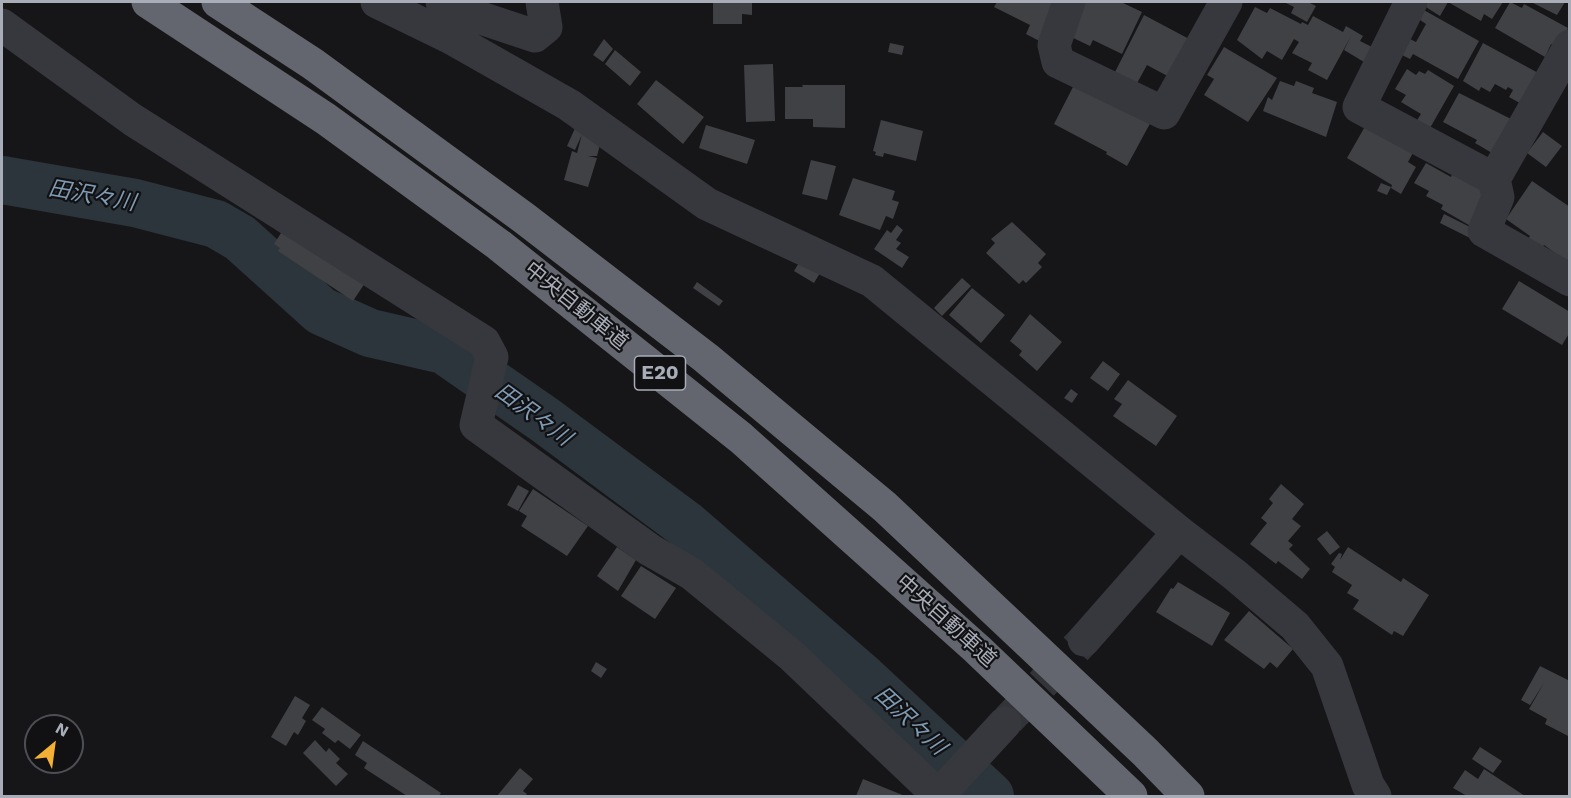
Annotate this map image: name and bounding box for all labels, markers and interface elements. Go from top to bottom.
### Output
water label: 田沢々川 [46,175,138,217]
street label: 中央自動車道 [519,257,633,355]
road number: E20 [634,356,686,390]
water label: 田沢々川 [490,378,576,452]
street label: 中央自動車道 [891,569,1001,673]
water label: 田沢々川 [869,681,951,761]
north arrow [24,714,84,774]
text: N [52,718,72,741]

